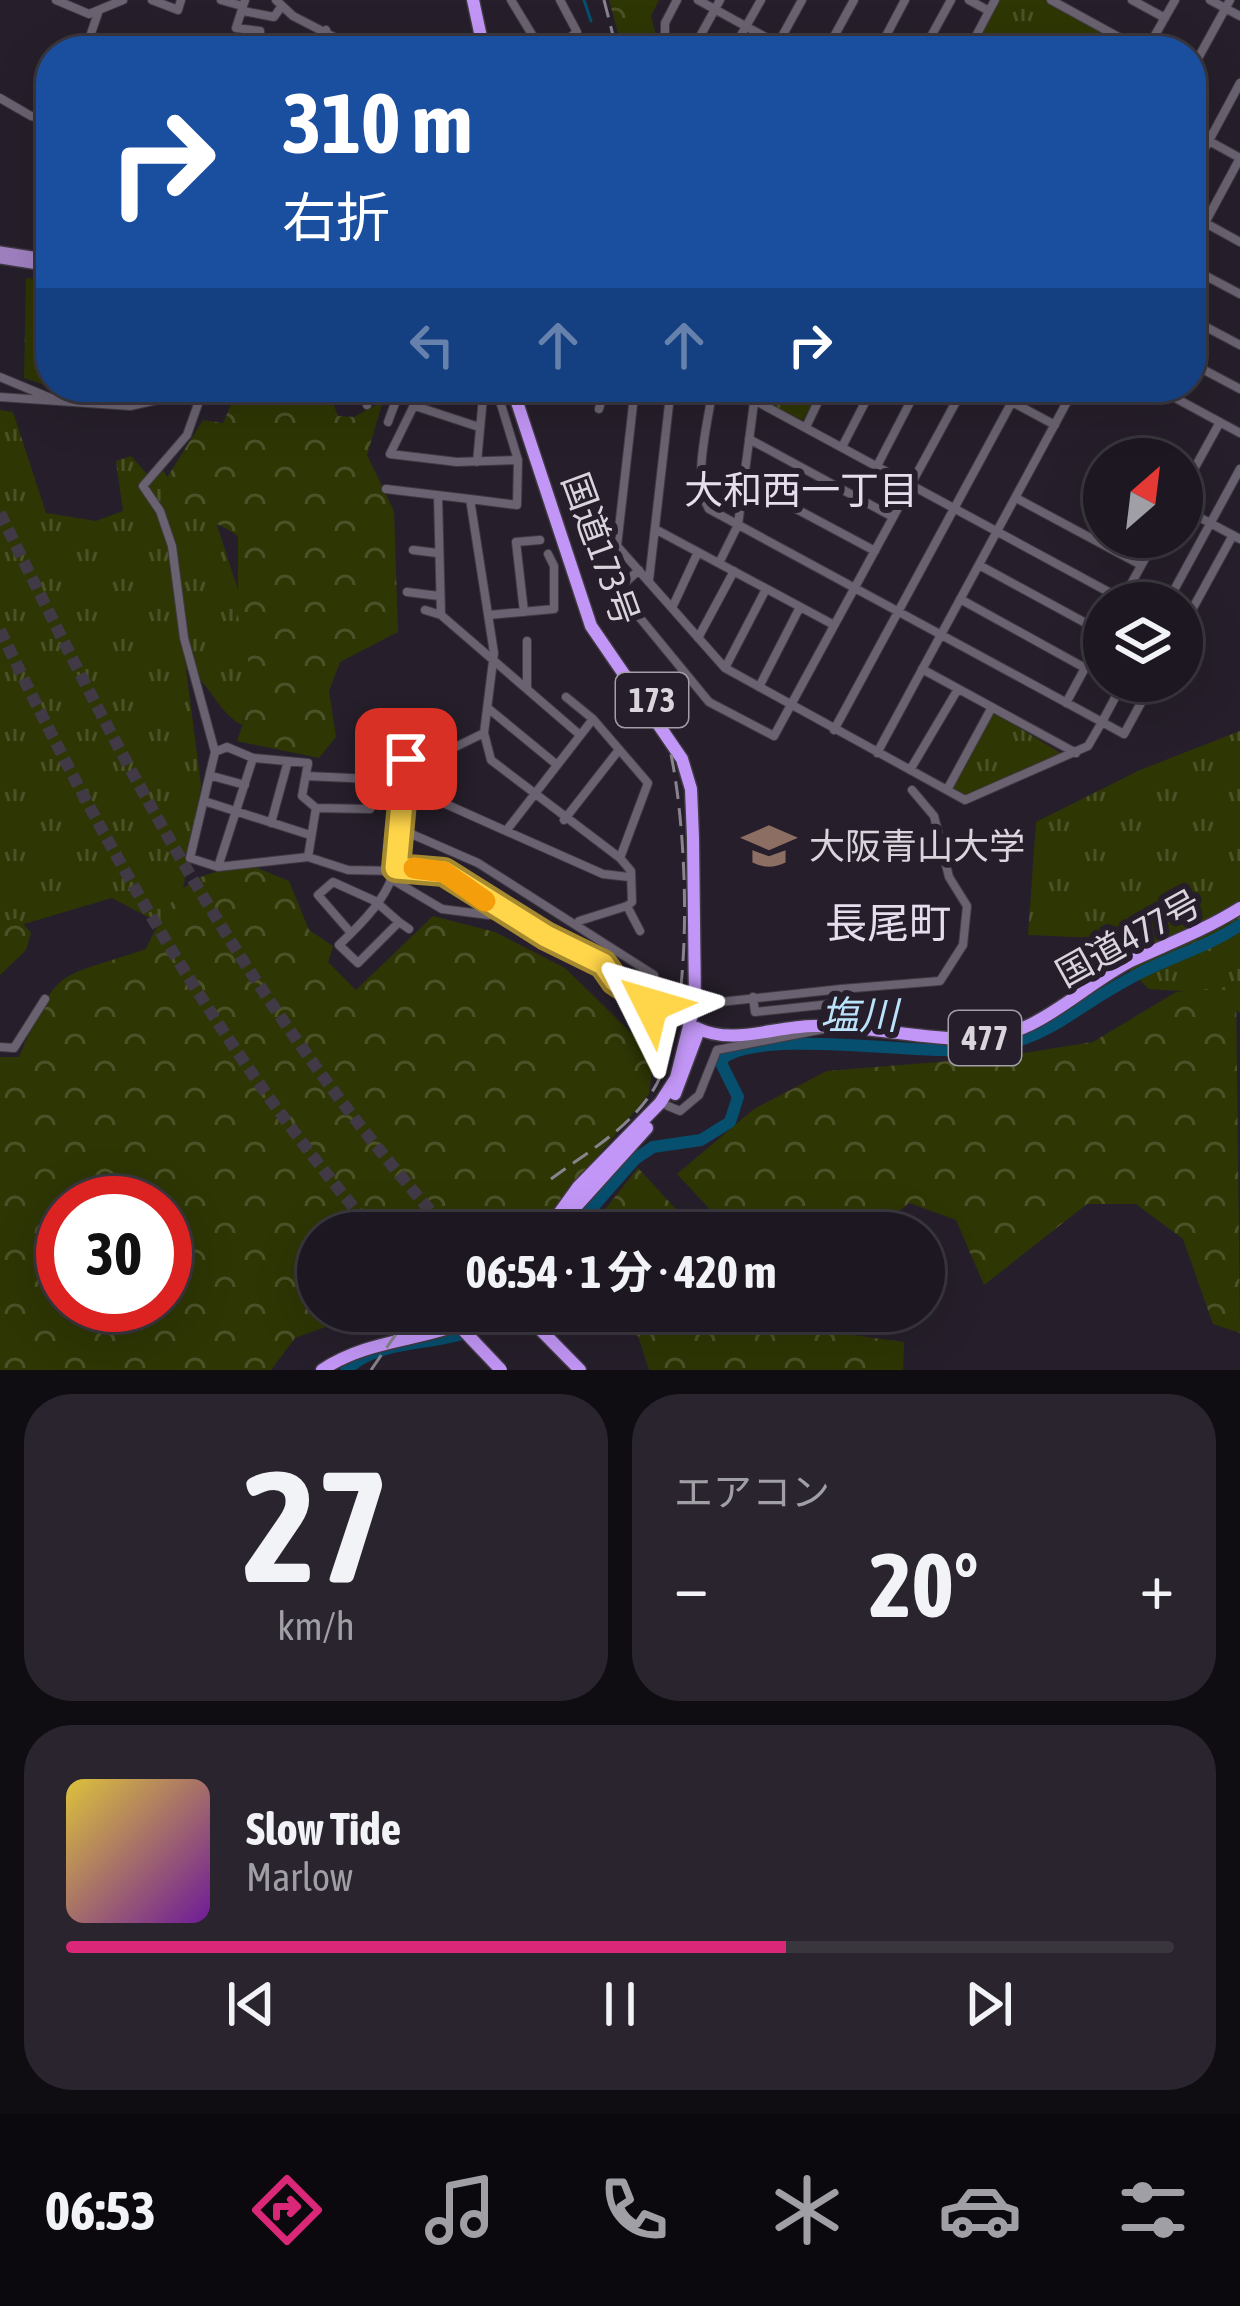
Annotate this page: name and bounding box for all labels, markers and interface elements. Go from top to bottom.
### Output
text: 310 m [282,75,472,171]
icon: right [84,84,240,240]
text: 右折 [282,187,390,248]
icon: left [399,312,465,378]
icon: ahead [525,312,591,378]
icon: ahead [651,312,717,378]
icon: right [777,312,843,378]
north arrow [1083,438,1203,558]
map controls [1083,438,1203,702]
street label: 国道173号 [554,467,648,631]
district label: 大和西一丁目 [684,468,918,512]
button: layers [1083,582,1203,702]
road number: 173 [616,673,688,727]
pin [355,708,457,810]
icon: arrive [373,726,439,792]
school or university icon: 大阪青山大学 [740,817,798,875]
place label: 大阪青山大学 [809,825,1025,867]
street label: 国道477号 [1048,881,1208,995]
district label: 長尾町 [825,899,951,947]
position arrow [588,942,714,1068]
water label: 塩川 [820,993,902,1037]
road number: 477 [949,1011,1021,1065]
speed limit sign: 30 [36,1176,192,1332]
text: 06:54 · 1 分 · 420 m [466,1246,776,1298]
text: 27 [243,1436,389,1615]
text: エアコン [674,1470,830,1514]
text: 20° [869,1533,979,1636]
text: − [674,1547,708,1623]
text: + [1140,1547,1174,1623]
text: km/h [277,1604,355,1648]
text: Slow Tide [246,1803,401,1855]
text: Marlow [246,1855,353,1899]
icon: previous [218,1971,284,2037]
icon: pause [587,1971,653,2037]
icon: next [956,1971,1022,2037]
icon: directions [245,2168,329,2252]
icon: music [418,2168,502,2252]
icon: phone [592,2168,676,2252]
icon: climate [765,2168,849,2252]
icon: car [938,2168,1022,2252]
icon: filters [1111,2168,1195,2252]
text: 06:53 [45,2180,156,2241]

